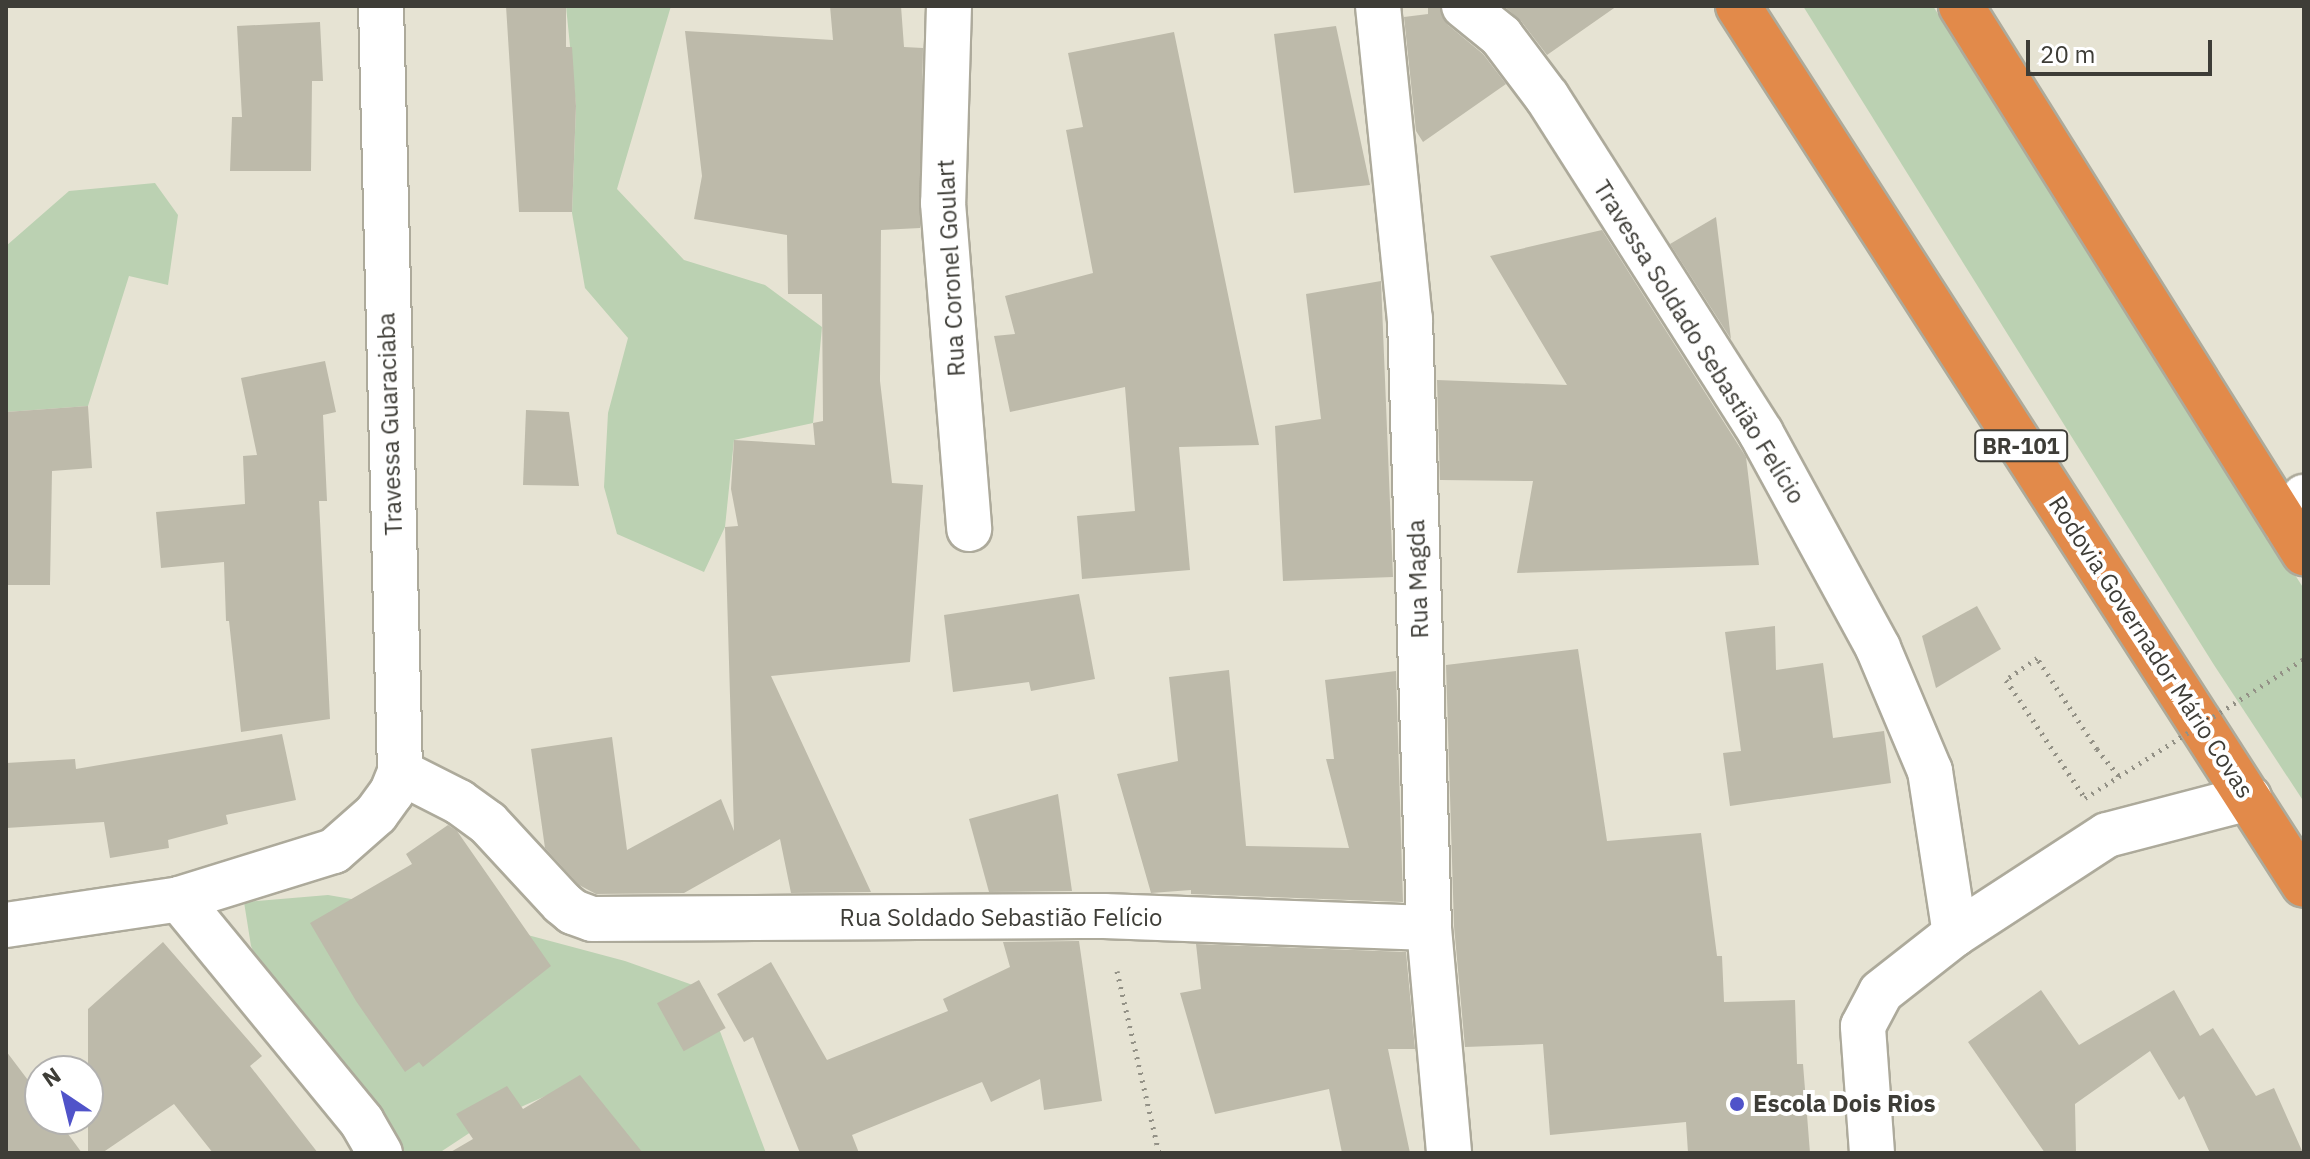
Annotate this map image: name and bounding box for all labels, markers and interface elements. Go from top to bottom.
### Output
scale bar [2030,24,2216,74]
text: 20 m [2040,38,2095,70]
street label: Rua Coronel Goulart [931,159,971,377]
street label: Travessa Soldado Sebastião Felício [1587,175,1811,509]
street label: Travessa Guaraciaba [372,312,408,536]
road number: BR-101 [1973,428,2069,464]
street label: Rodovia Governador Mário Covas [2042,491,2260,803]
street label: Rua Magda [1402,519,1434,639]
street label: Rua Soldado Sebastião Felício [840,904,1162,932]
north arrow [24,1055,104,1135]
text: N [36,1060,66,1093]
place label: Escola Dois Rios [1753,1090,1936,1118]
marker: Escola Dois Rios [1728,1095,1746,1113]

